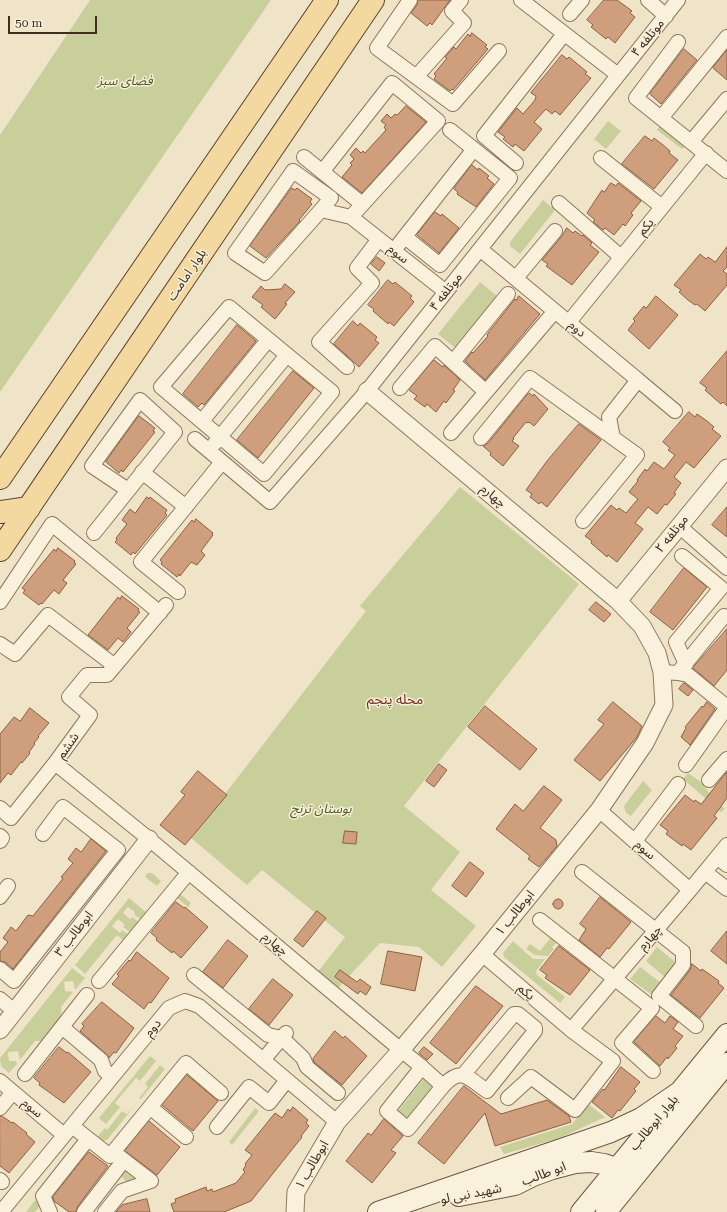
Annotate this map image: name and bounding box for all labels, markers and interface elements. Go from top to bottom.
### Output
scale bar [10,8,99,34]
text: 50 m [15,16,42,30]
street label: موتلفه ۴ [628,16,668,60]
park label: فضای سبز [98,73,152,89]
street label: یکم [634,215,658,239]
street label: سوم [384,241,412,267]
street label: بلوار امامت [164,246,210,304]
street label: موتلفه ۴ [426,270,466,314]
street label: دوم [565,317,589,341]
street label: چهارم [477,481,509,511]
street label: موتلفه ۲ [652,512,692,556]
district label: محله پنجم [367,692,423,708]
street label: ششم [53,730,83,762]
park label: بوستان ترنج [290,801,352,817]
street label: سوم [631,837,659,863]
street label: ابوطالب ۱ [492,887,538,939]
street label: ابوطالب ۳ [51,908,97,960]
street label: چهارم [635,922,665,954]
street label: چهارم [259,929,291,959]
street label: یکم [514,980,538,1004]
street label: دوم [141,1016,165,1040]
street label: بلوار ابوطالب [626,1092,682,1154]
street label: سوم [18,1095,46,1121]
street label: ابوطالب ۱ [292,1138,332,1192]
street label: ابو طالب [520,1159,568,1189]
street label: شهید نبی لو [439,1180,503,1208]

